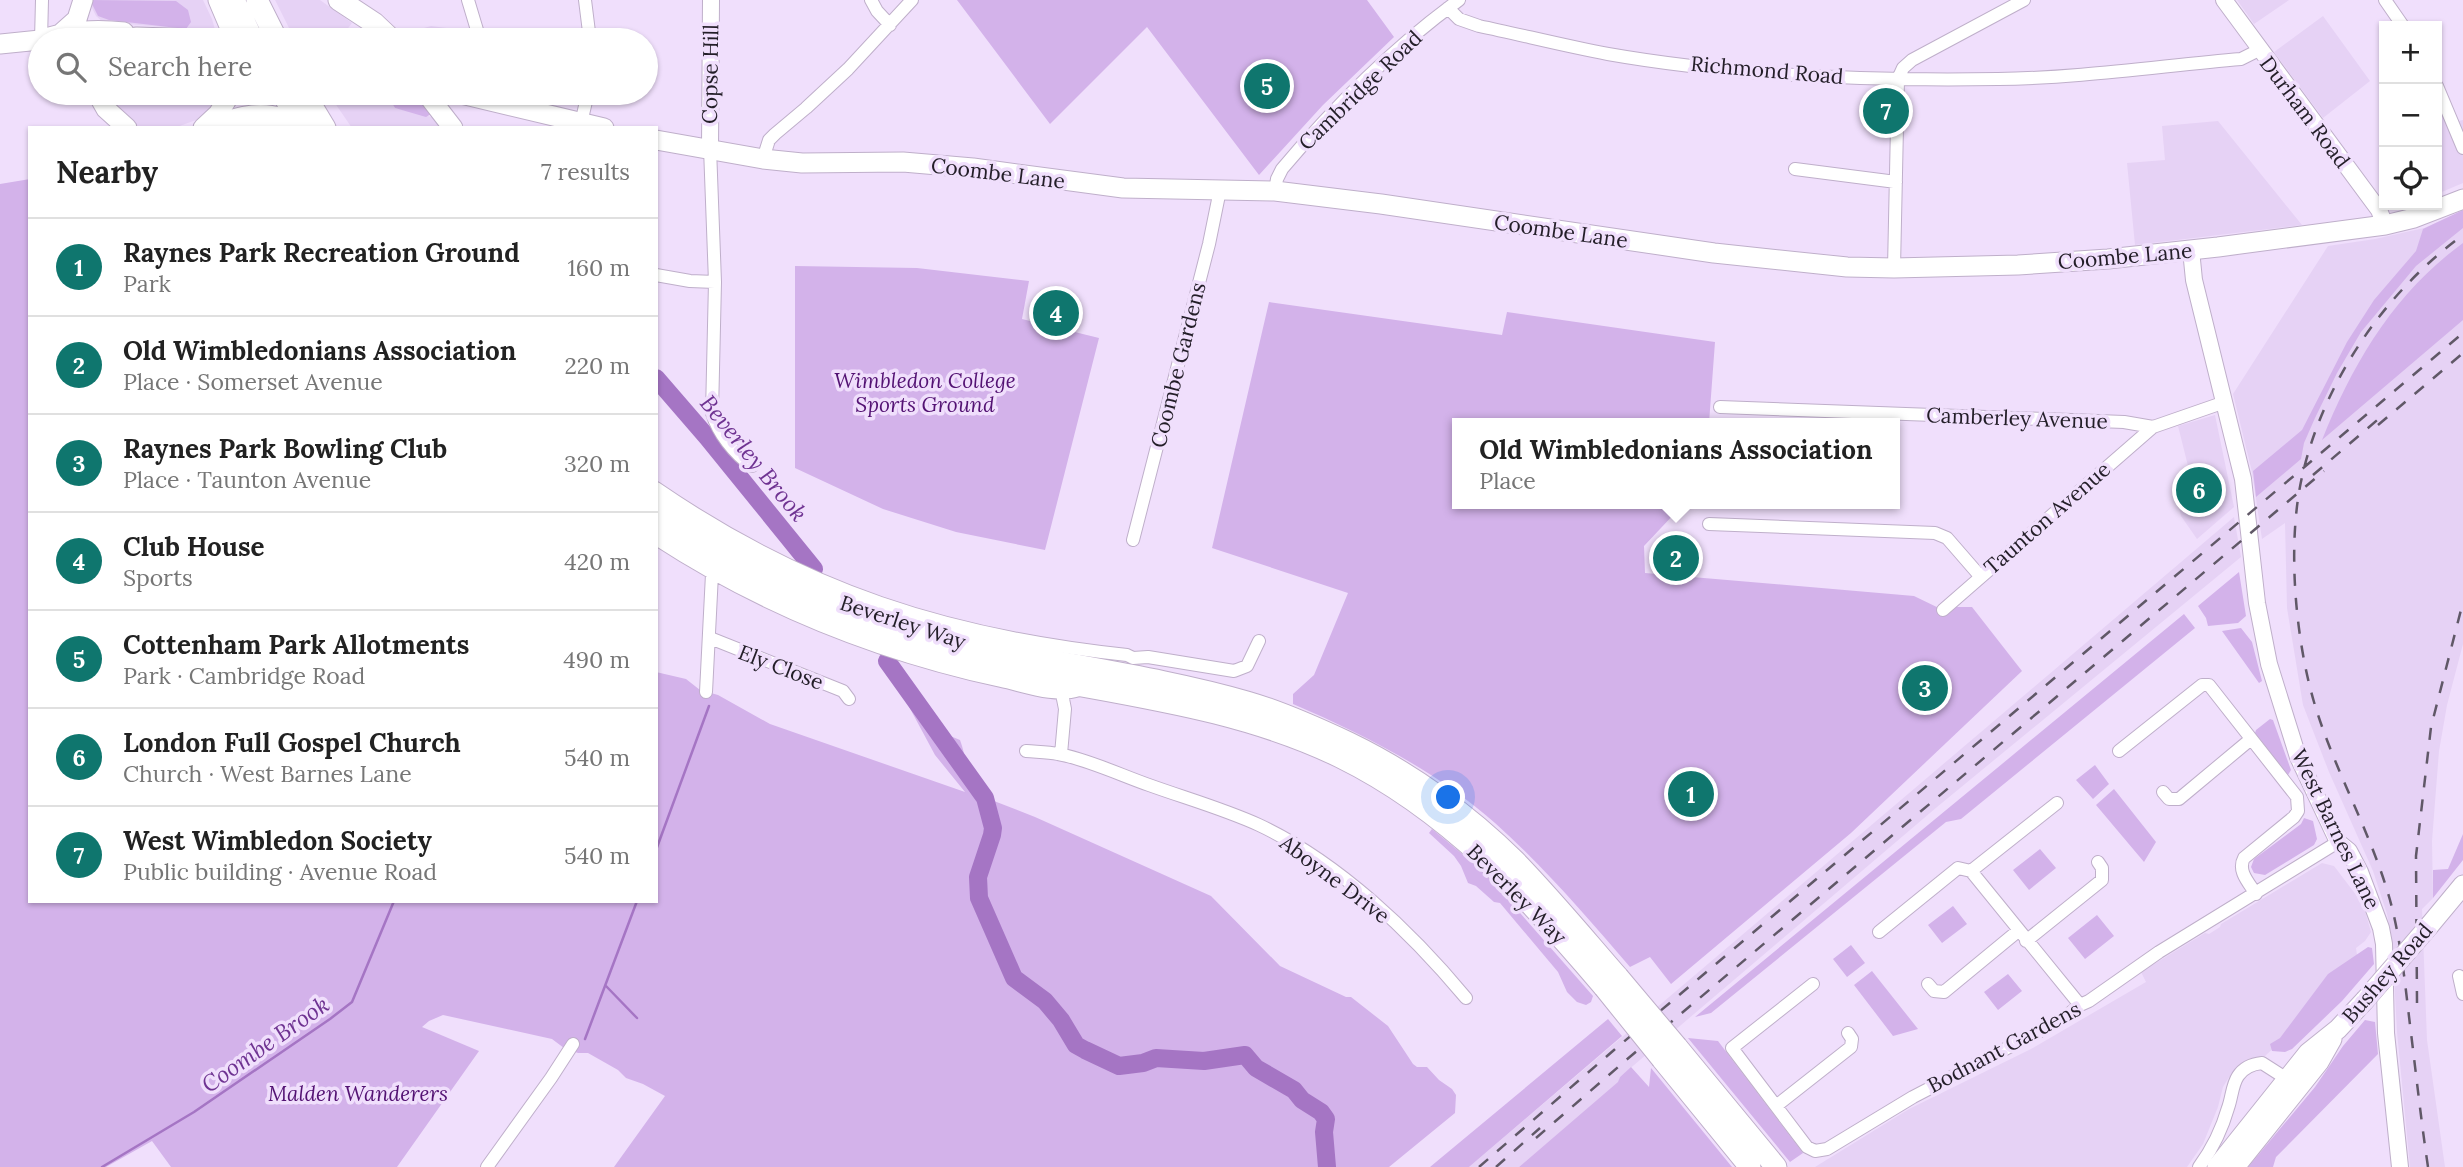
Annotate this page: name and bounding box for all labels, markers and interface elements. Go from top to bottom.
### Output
map controls [2379,21,2442,210]
button: + [2379,21,2442,84]
street label: Copse Hill [696,24,724,124]
street label: Cambridge Road [1293,24,1427,156]
search box [28,28,658,105]
icon: search [52,48,90,86]
text: Search here [108,50,252,83]
street label: Richmond Road [1689,50,1845,90]
street label: Durham Road [2254,51,2356,173]
pin: 5 [1244,60,1290,112]
button: − [2379,84,2442,147]
pin: 7 [1863,85,1909,137]
button: locate [2379,147,2442,210]
street label: Coombe Lane [929,151,1067,195]
text: Nearby [56,153,158,191]
text: 7 results [541,157,630,186]
street label: Coombe Lane [1492,208,1630,254]
text: Raynes Park Recreation Ground [123,236,520,269]
street label: Coombe Lane [2057,237,2193,275]
text: 1 [74,253,84,282]
text: 160 m [567,253,630,282]
text: Park [123,269,171,298]
street label: Coombe Gardens [1144,280,1212,450]
pin: 4 [1033,287,1079,339]
text: Old Wimbledonians Association [123,334,516,367]
text: 2 [73,351,85,380]
text: 220 m [564,351,630,380]
text: Place · Somerset Avenue [123,367,383,396]
park label: Wimbledon College Sports Ground [834,367,1016,418]
water label: Beverley Brook [694,389,814,527]
street label: Camberley Avenue [1926,401,2108,435]
popup [1452,418,1900,509]
text: Raynes Park Bowling Club [123,432,447,465]
text: Old Wimbledonians Association [1479,433,1873,466]
text: 3 [73,449,85,478]
text: 320 m [564,449,630,478]
street label: Taunton Avenue [1978,456,2116,580]
pin: 6 [2176,464,2222,516]
text: Place · Taunton Avenue [123,465,371,494]
text: Place [1479,466,1536,495]
text: Club House [123,530,265,563]
pin: 2 [1653,532,1699,584]
text: 4 [73,547,85,576]
text: 420 m [564,547,630,576]
text: Sports [123,563,193,592]
street label: Beverley Way [837,589,969,655]
text: Cottenham Park Allotments [123,628,469,661]
street label: Ely Close [735,638,827,696]
text: 5 [73,645,85,674]
text: 490 m [563,645,630,674]
text: Park · Cambridge Road [123,661,365,690]
pin: 3 [1902,662,1948,714]
text: London Full Gospel Church [123,726,461,759]
text: 6 [72,743,86,772]
text: 540 m [564,743,630,772]
street label: West Barnes Lane [2286,745,2386,913]
text: Church · West Barnes Lane [123,759,412,788]
pin: 1 [1668,768,1714,820]
your location [1431,780,1465,814]
text: West Wimbledon Society [123,824,432,857]
street label: Aboyne Drive [1274,828,1395,929]
street label: Beverley Way [1461,838,1573,950]
text: 7 [74,841,84,870]
text: 540 m [564,841,630,870]
text: Public building · Avenue Road [123,857,437,886]
street label: Bushey Road [2336,917,2438,1029]
water label: Coombe Brook [196,989,334,1099]
street label: Bodnant Gardens [1923,995,2085,1099]
park label: Malden Wanderers [268,1080,448,1107]

